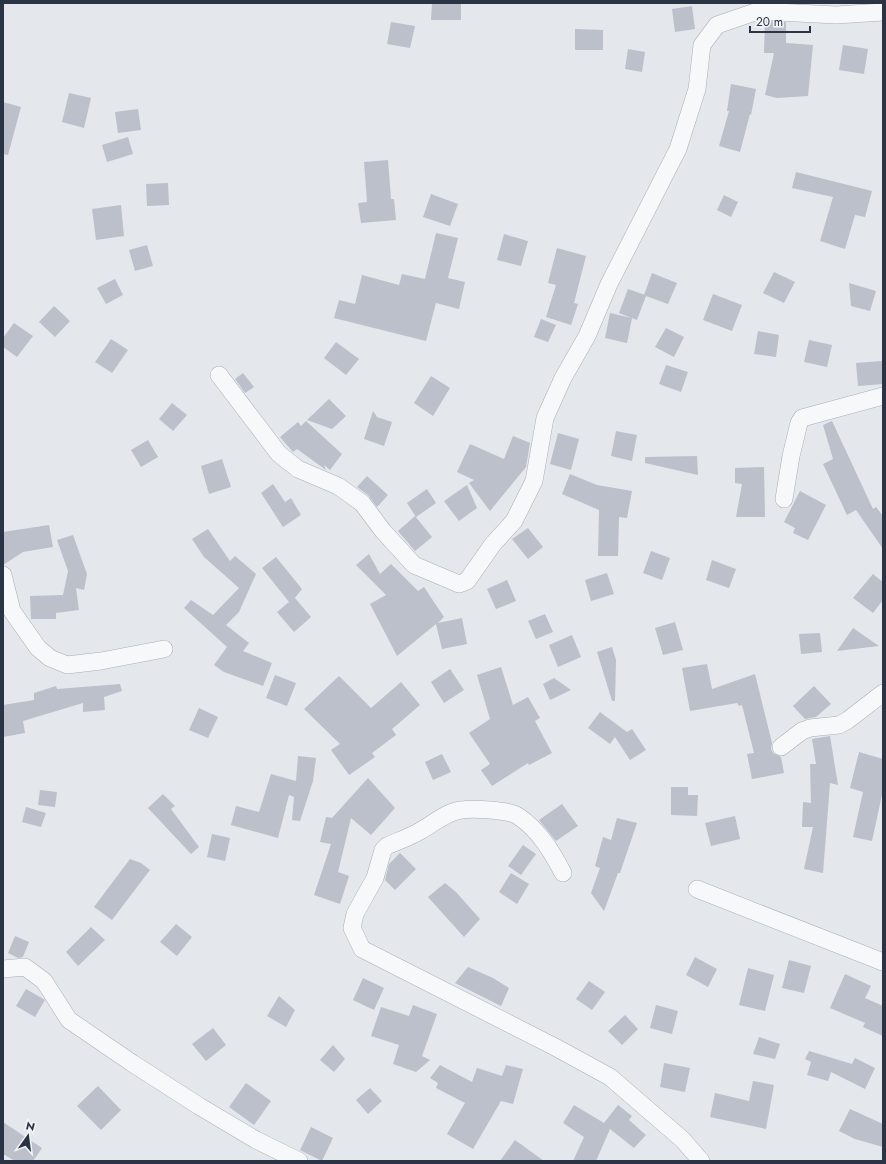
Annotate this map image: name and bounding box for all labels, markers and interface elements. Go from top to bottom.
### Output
scale bar [750,8,810,34]
text: 20 m [756,13,783,31]
north arrow [8,1116,48,1156]
text: N [24,1117,37,1135]

